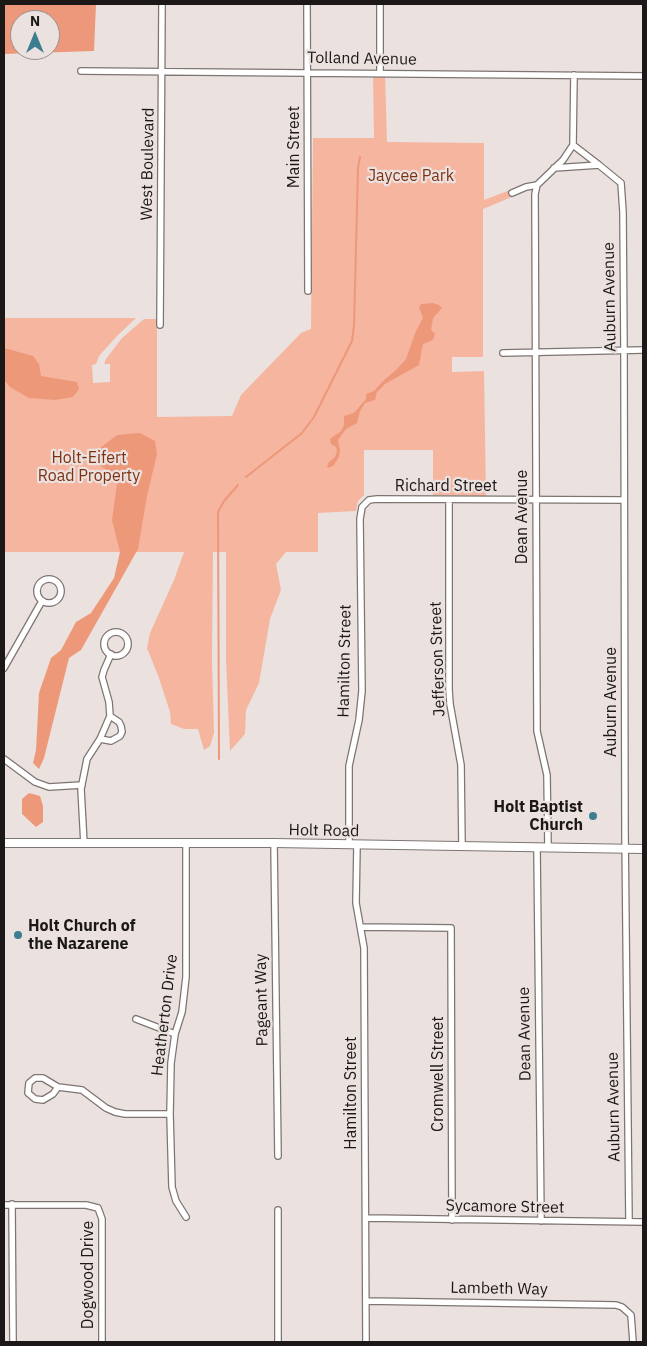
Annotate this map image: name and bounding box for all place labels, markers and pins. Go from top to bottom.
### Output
place label: Holt Baptist Church [494,797,583,835]
marker: Holt Baptist Church [587,810,599,822]
place label: Holt Church of the Nazarene [28,916,135,954]
marker: Holt Church of the Nazarene [12,929,24,941]

